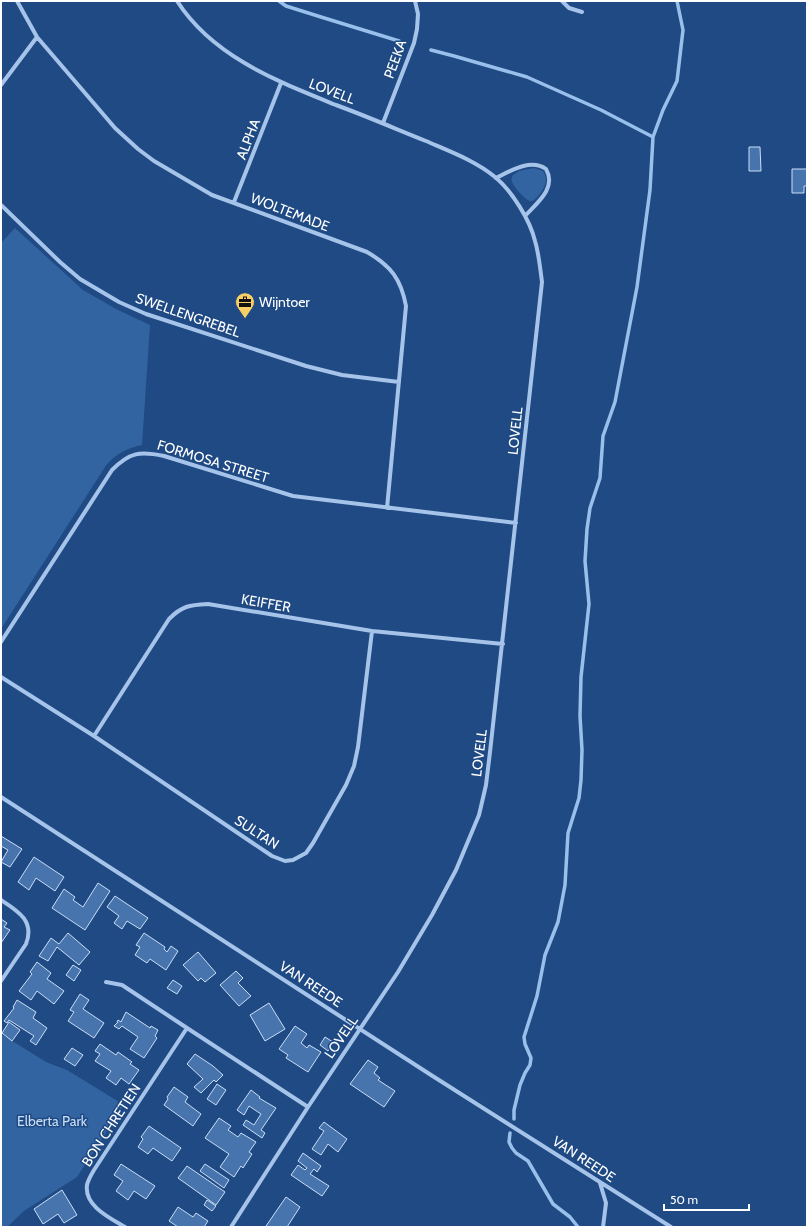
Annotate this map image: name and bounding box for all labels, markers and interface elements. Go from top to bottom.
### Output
street label: PEEKA [380,37,410,81]
street label: LOVELL [307,74,357,108]
street label: ALPHA [232,116,264,162]
street label: WOLTEMADE [248,189,332,235]
street label: SWELLENGREBEL [133,289,243,341]
office icon: Wijntoer [234,291,256,319]
place label: Wijntoer [259,293,310,311]
street label: LOVELL [504,406,526,456]
street label: FORMOSA STREET [155,436,271,487]
street label: KEIFFER [240,590,293,616]
street label: LOVELL [467,728,491,778]
street label: SULTAN [231,811,283,853]
street label: VAN REEDE [276,957,346,1011]
street label: LOVELL [320,1012,362,1062]
street label: BON CHRETIEN [77,1080,145,1170]
park label: Elberta Park [17,1112,88,1130]
street label: VAN REEDE [549,1132,619,1186]
scale bar [664,1186,749,1212]
text: 50 m [670,1192,698,1207]

